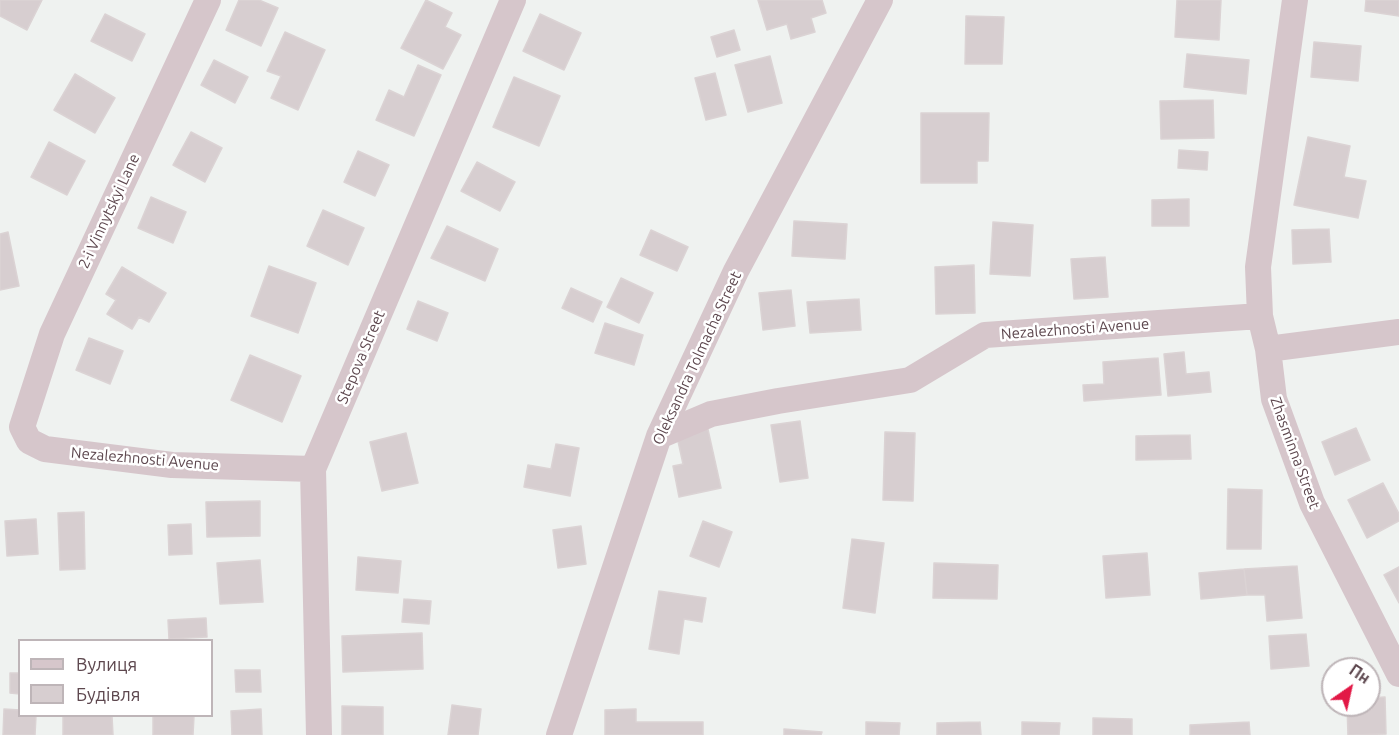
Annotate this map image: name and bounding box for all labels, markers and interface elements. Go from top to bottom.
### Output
street label: 2-i Vinnytskyi Lane [75,151,143,271]
street label: Oleksandra Tolmacha Street [649,268,745,448]
street label: Stepova Street [333,308,389,406]
street label: Nezalezhnosti Avenue [1000,315,1150,343]
street label: Zhasminna Street [1266,394,1324,512]
street label: Nezalezhnosti Avenue [70,444,220,474]
legend [18,639,213,717]
text: Вулиця [76,654,137,674]
north arrow [1321,657,1381,717]
text: Пн [1346,660,1374,687]
text: Будівля [76,684,141,704]

